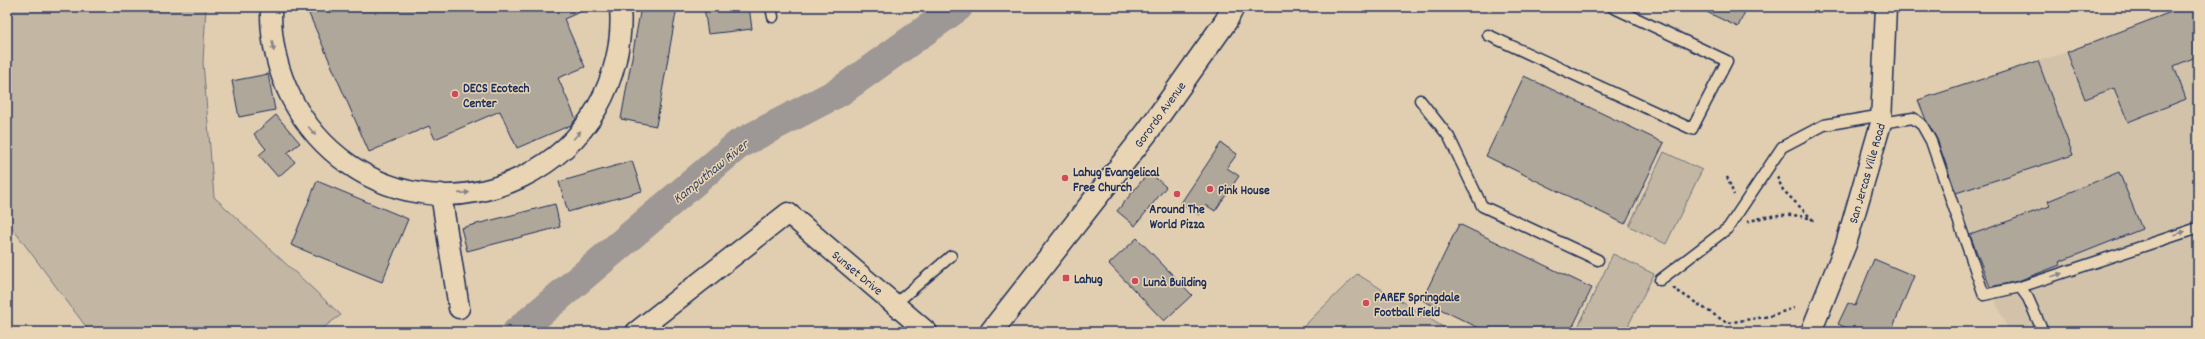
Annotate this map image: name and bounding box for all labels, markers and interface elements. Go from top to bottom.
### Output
one-way arrow [270,40,276,52]
street label: Gorordo Avenue [1130,78,1192,153]
place label: DECS Ecotech Center [463,80,529,114]
marker: DECS Ecotech Center [450,89,460,99]
street label: San Jercas Ville Road [1845,121,1892,226]
one-way arrow [307,125,316,136]
one-way arrow [573,130,582,140]
water label: Kamputhaw River [669,135,755,209]
place label: Lahug Evangelical Free Church [1073,164,1160,198]
marker: Lahug Evangelical Free Church [1060,173,1070,183]
place label: Pink House [1218,182,1270,201]
marker: Pink House [1205,184,1215,194]
marker: Around The World Pizza [1172,189,1182,199]
one-way arrow [458,190,470,197]
place label: Around The World Pizza [1149,201,1205,235]
one-way arrow [2175,230,2187,236]
street label: Sunset Drive [827,247,886,301]
place label: Lahug [1074,271,1103,290]
one-way arrow [2051,271,2063,277]
marker: Lahug [1061,273,1071,283]
place label: Lunà Building [1143,274,1207,293]
marker: Lunà Building [1130,276,1140,286]
place label: PAREF Springdale Football Field [1374,289,1460,323]
marker: PAREF Springdale Football Field [1361,298,1371,308]

